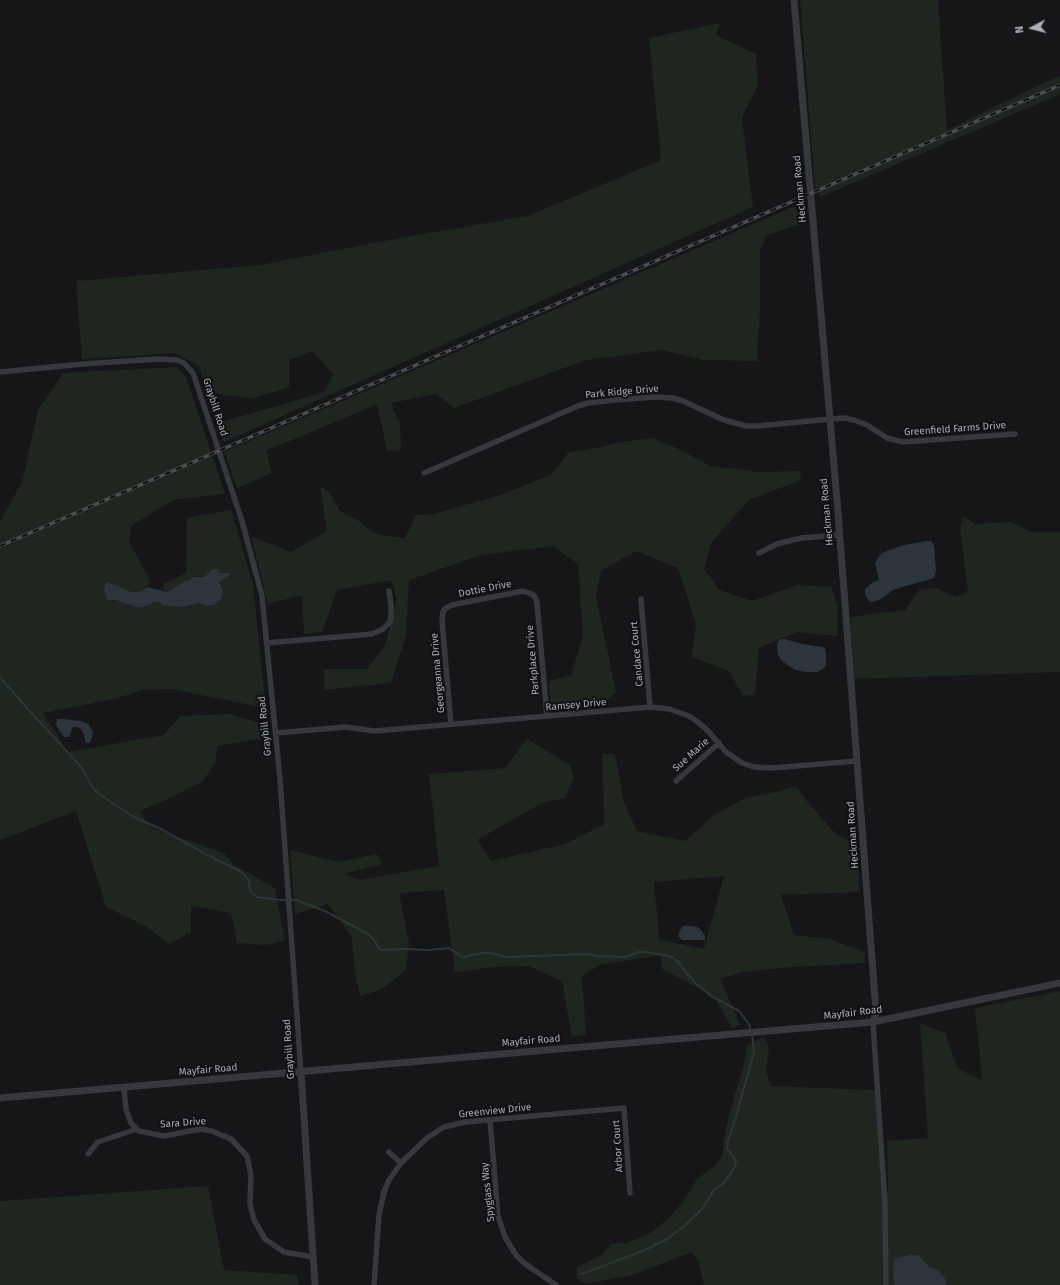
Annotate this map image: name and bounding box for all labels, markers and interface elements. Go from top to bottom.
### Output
north arrow [1012,8,1052,48]
text: N [1013,25,1026,34]
street label: Heckman Road [791,155,809,223]
street label: Graybill Road [200,376,230,438]
street label: Park Ridge Drive [585,383,659,401]
street label: Greenfield Farms Drive [904,419,1006,439]
street label: Heckman Road [818,478,836,546]
street label: Dottie Drive [457,578,513,600]
street label: Candace Court [628,621,646,687]
street label: Parkplace Drive [524,625,542,695]
street label: Georgeanna Drive [429,632,447,714]
street label: Graybill Road [256,695,274,757]
street label: Ramsey Drive [545,696,607,714]
street label: Sue Marie [670,736,712,774]
street label: Heckman Road [845,801,861,869]
street label: Mayfair Road [823,1003,883,1023]
street label: Graybill Road [281,1018,297,1080]
street label: Mayfair Road [501,1032,561,1050]
street label: Mayfair Road [178,1061,238,1079]
street label: Greenview Drive [458,1101,532,1121]
street label: Sara Drive [160,1115,206,1131]
street label: Arbor Court [610,1119,626,1173]
street label: Spyglass Way [479,1162,497,1222]

